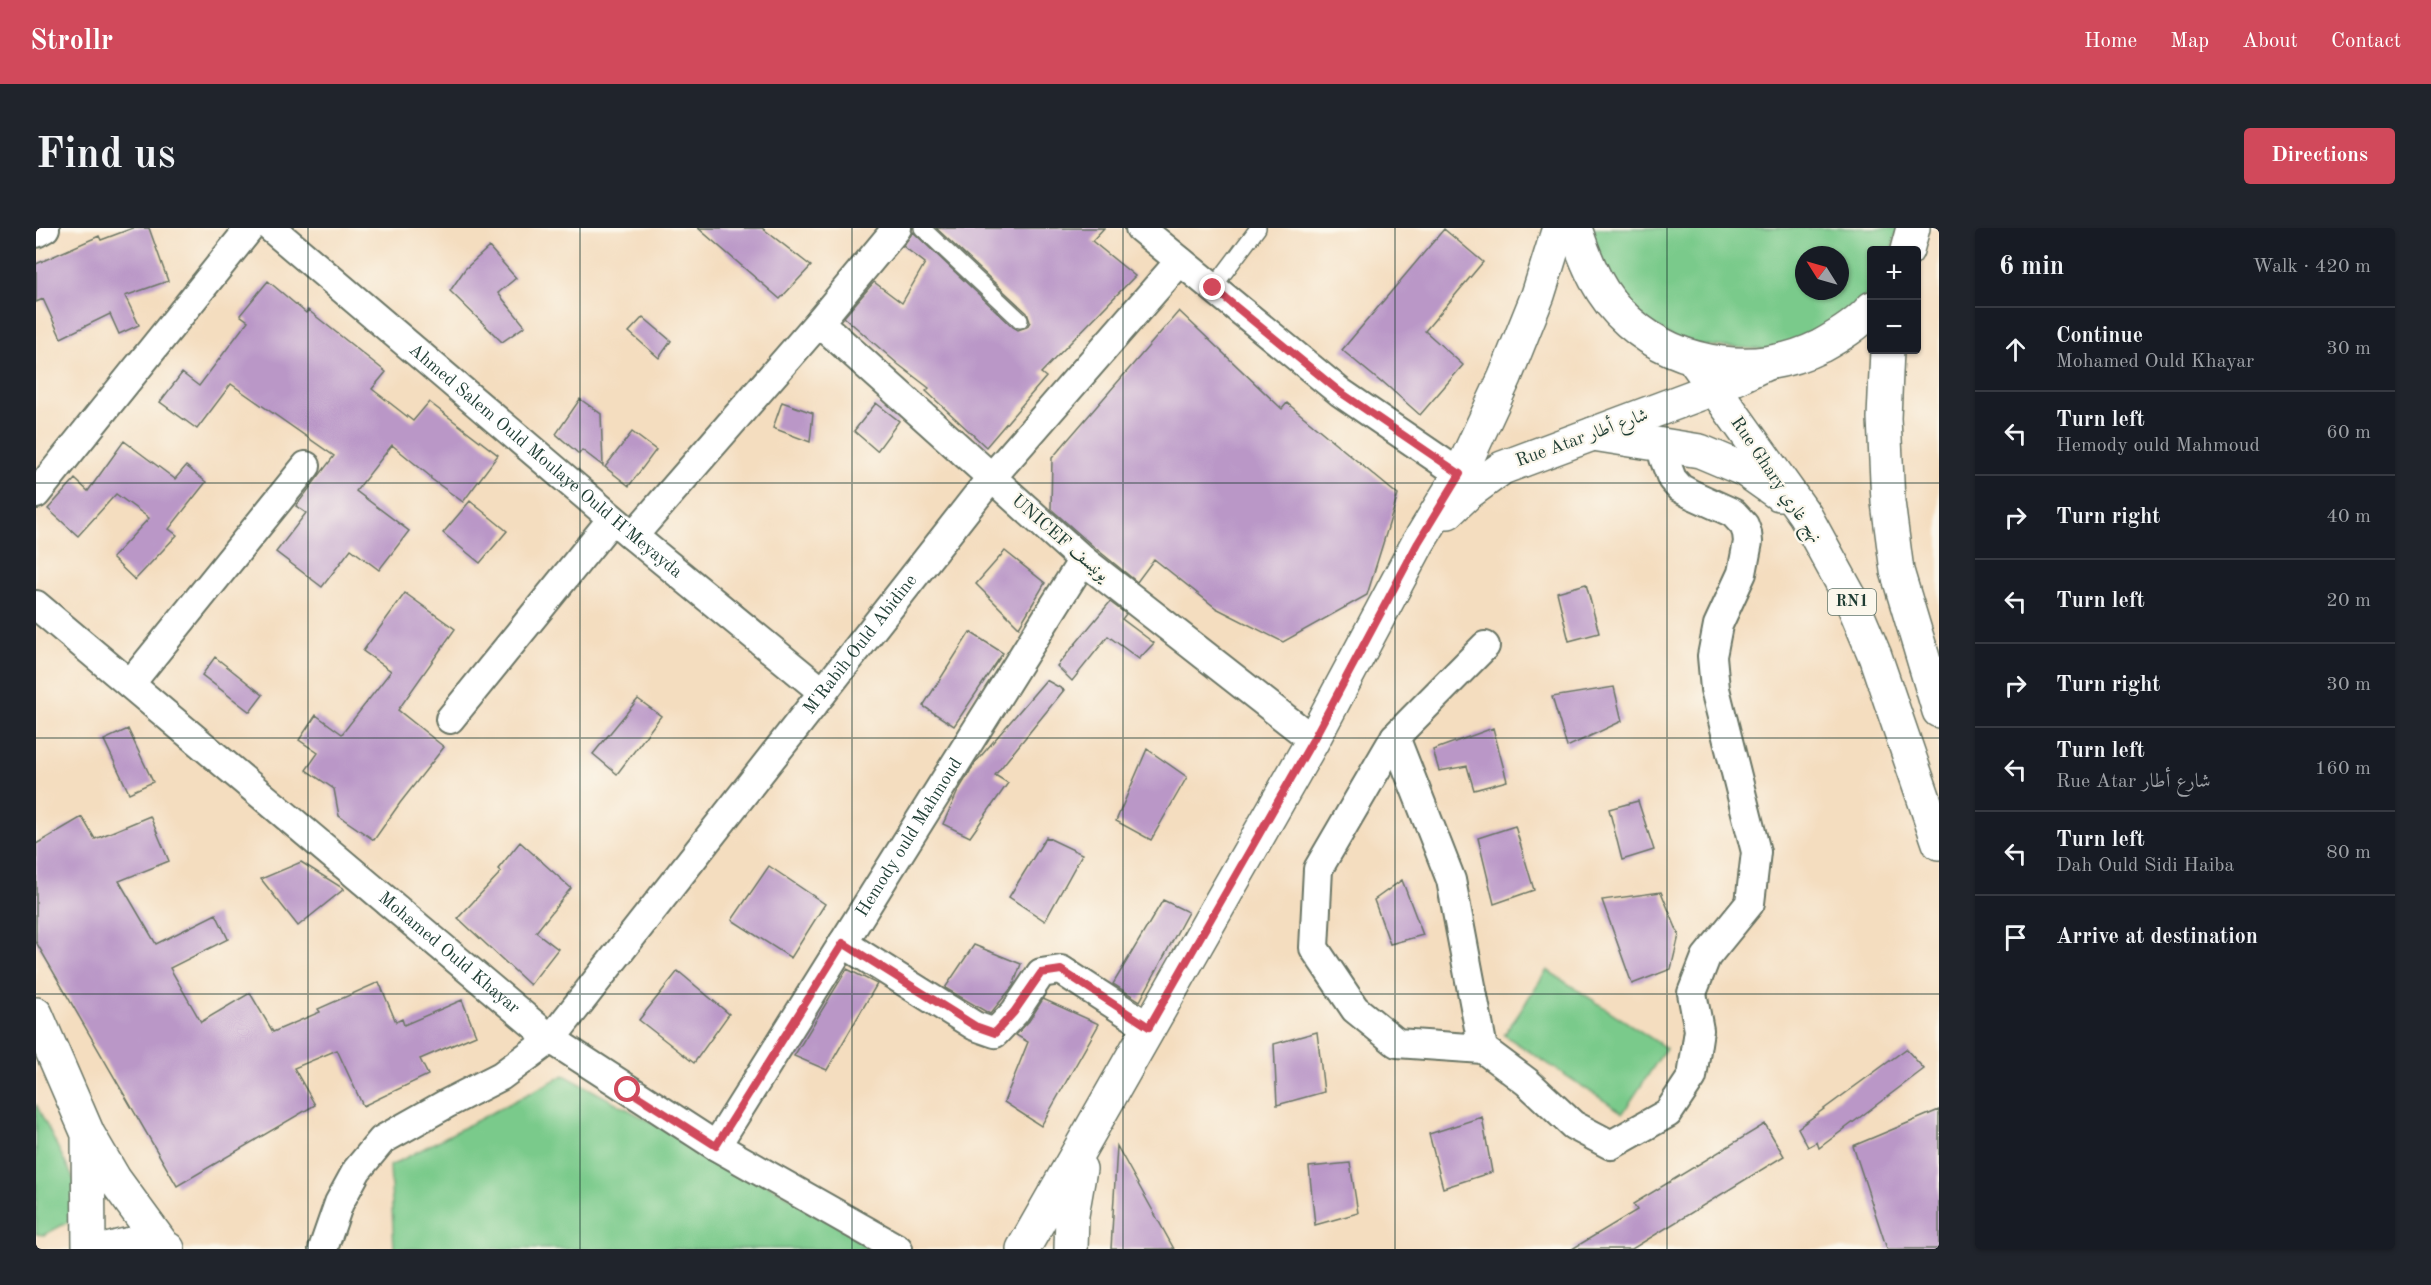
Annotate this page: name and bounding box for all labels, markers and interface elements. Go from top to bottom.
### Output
text: Strollr [30,28,113,56]
text: Home [2084,31,2137,52]
text: Map [2170,31,2209,52]
text: About [2242,31,2298,52]
text: Contact [2331,31,2401,52]
button: Directions [2244,128,2395,184]
text: Find us [36,135,175,177]
north arrow [1795,246,1849,300]
map controls [1867,246,1921,354]
button: + [1867,246,1921,300]
text: 6 min [1999,254,2064,280]
text: Walk · 420 m [2252,257,2371,277]
route end [1199,274,1225,300]
button: − [1867,300,1921,354]
text: Continue [2056,325,2143,347]
icon: ahead [1999,333,2032,366]
text: 30 m [2326,339,2371,359]
street label: Ahmed Salem Ould Moulaye Ould H'Meyayda [405,340,686,582]
text: Mohamed Ould Khayar [2056,352,2254,372]
street label: Rue Atar شارع أطار [1512,401,1652,475]
text: Turn left [2056,409,2145,431]
street label: Rue Ghary نهج غاري [1722,414,1825,550]
icon: left [1999,417,2032,450]
text: 60 m [2326,423,2371,443]
text: Hemody ould Mahmoud [2056,436,2260,456]
street label: UNICEF يونيسف [1007,491,1113,587]
icon: right [1999,501,2032,534]
text: Turn right [2056,506,2160,528]
text: 40 m [2326,507,2371,527]
street label: M'Rabih Ould Abidine [800,571,920,718]
icon: left [1999,585,2032,618]
road number: RN1 [1828,589,1876,615]
text: Turn left [2056,590,2145,612]
text: 20 m [2326,591,2371,611]
icon: right [1999,669,2032,702]
text: Turn right [2056,674,2160,696]
text: 30 m [2326,675,2371,695]
text: Turn left [2056,740,2145,762]
icon: left [1999,753,2032,786]
street label: Hemody ould Mahmoud [853,755,966,920]
text: 160 m [2315,759,2371,779]
text: Rue Atar شارع أطار [2056,772,2211,792]
text: Turn left [2056,829,2145,851]
icon: left [1999,837,2032,870]
text: 80 m [2326,843,2371,863]
text: Dah Ould Sidi Haiba [2056,856,2234,876]
street label: Mohamed Ould Khayar [375,889,523,1018]
icon: arrive [1999,921,2032,954]
text: Arrive at destination [2056,926,2258,948]
route start [614,1076,640,1102]

